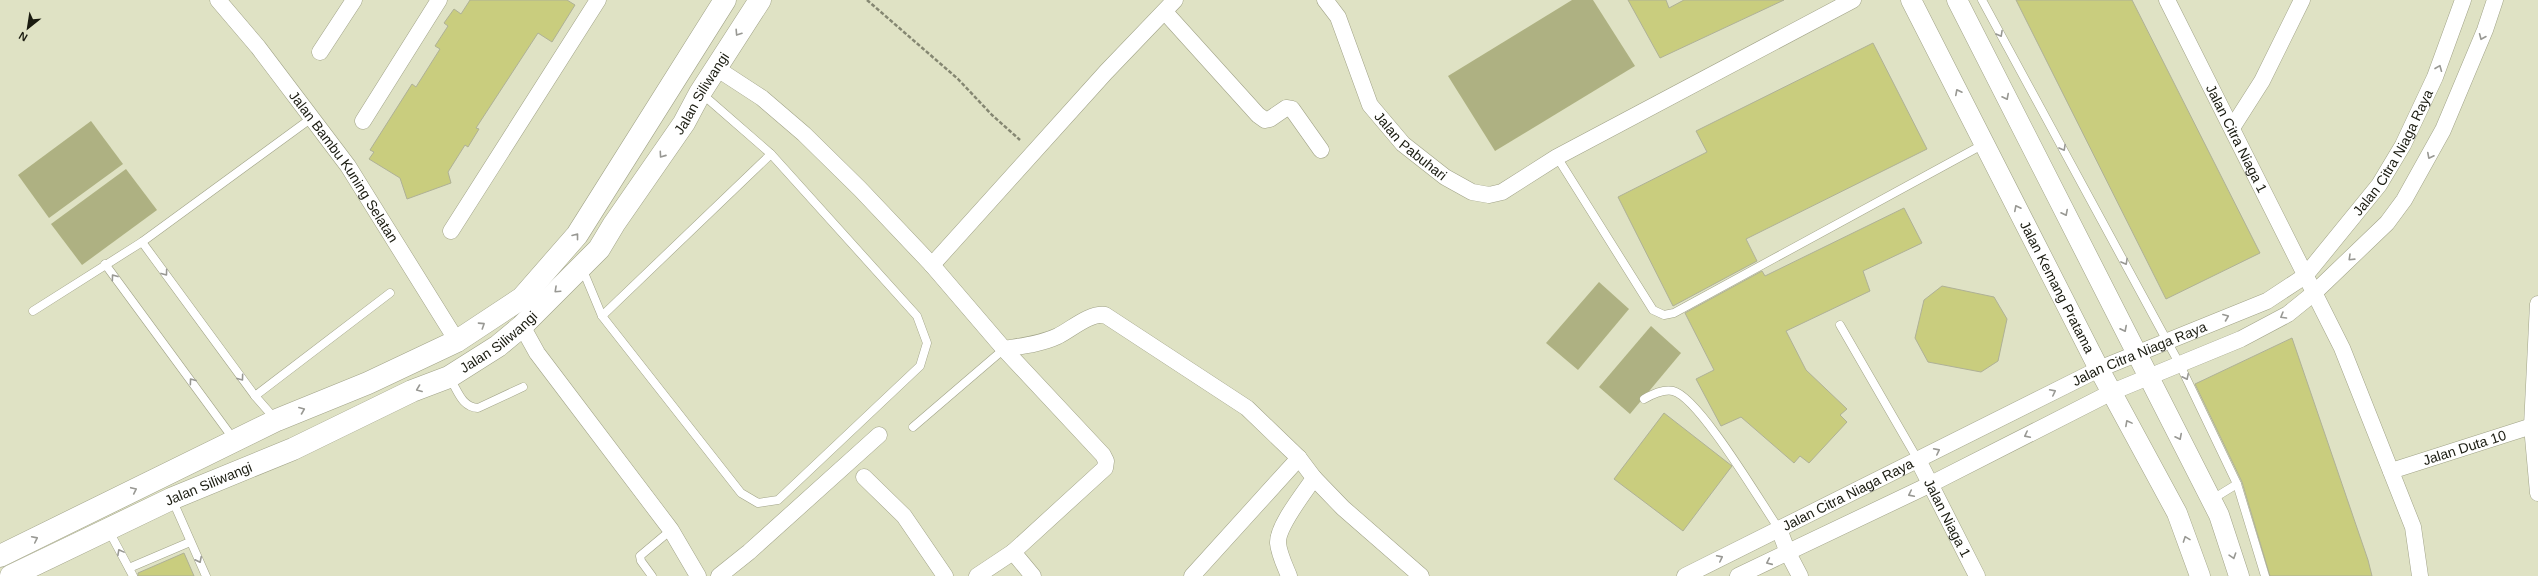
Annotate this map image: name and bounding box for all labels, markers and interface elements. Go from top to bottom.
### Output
north arrow [8,8,48,48]
text: N [17,29,29,44]
one-way arrow [736,29,743,36]
one-way arrow [1996,30,2003,37]
one-way arrow [2479,33,2487,40]
street label: Jalan Siliwangi [671,49,732,137]
one-way arrow [2434,65,2442,72]
street label: Jalan Citra Niaga 1 [2203,82,2271,196]
street label: Jalan Citra Niaga Raya [2349,87,2436,219]
street label: Jalan Bambu Kuning Selatan [286,88,402,245]
one-way arrow [1955,89,1963,97]
one-way arrow [2001,93,2009,100]
street label: Jalan Pabuhari [1371,108,1450,183]
one-way arrow [2058,144,2065,151]
one-way arrow [660,150,667,157]
one-way arrow [2427,151,2435,159]
one-way arrow [2014,205,2022,212]
one-way arrow [2060,209,2068,216]
street label: Jalan Kemang Pratama [2017,218,2098,356]
one-way arrow [571,234,578,241]
one-way arrow [2348,253,2356,260]
one-way arrow [2120,258,2128,266]
one-way arrow [160,269,167,276]
one-way arrow [112,274,119,281]
one-way arrow [555,285,562,292]
street label: Jalan Siliwangi [457,308,540,376]
one-way arrow [2280,312,2287,319]
one-way arrow [2222,314,2229,322]
street label: Jalan Citra Niaga Raya [2070,318,2209,389]
one-way arrow [478,323,485,330]
one-way arrow [2119,325,2127,332]
one-way arrow [2181,373,2189,381]
one-way arrow [237,374,244,381]
one-way arrow [189,378,196,385]
one-way arrow [416,384,423,392]
one-way arrow [2049,389,2056,397]
one-way arrow [298,407,305,415]
one-way arrow [2126,420,2133,427]
street label: Jalan Duta 10 [2421,427,2508,468]
one-way arrow [2024,430,2031,438]
one-way arrow [2174,433,2182,441]
one-way arrow [1933,448,1940,456]
street label: Jalan Citra Niaga Raya [1780,455,1916,534]
street label: Jalan Siliwangi [162,459,254,509]
street label: Jalan Niaga 1 [1921,476,1974,560]
one-way arrow [130,487,137,495]
one-way arrow [1908,489,1915,497]
one-way arrow [31,536,38,543]
one-way arrow [2183,536,2191,543]
one-way arrow [117,549,125,556]
one-way arrow [2228,552,2236,559]
one-way arrow [194,555,202,563]
one-way arrow [1716,556,1724,563]
one-way arrow [1765,557,1773,565]

